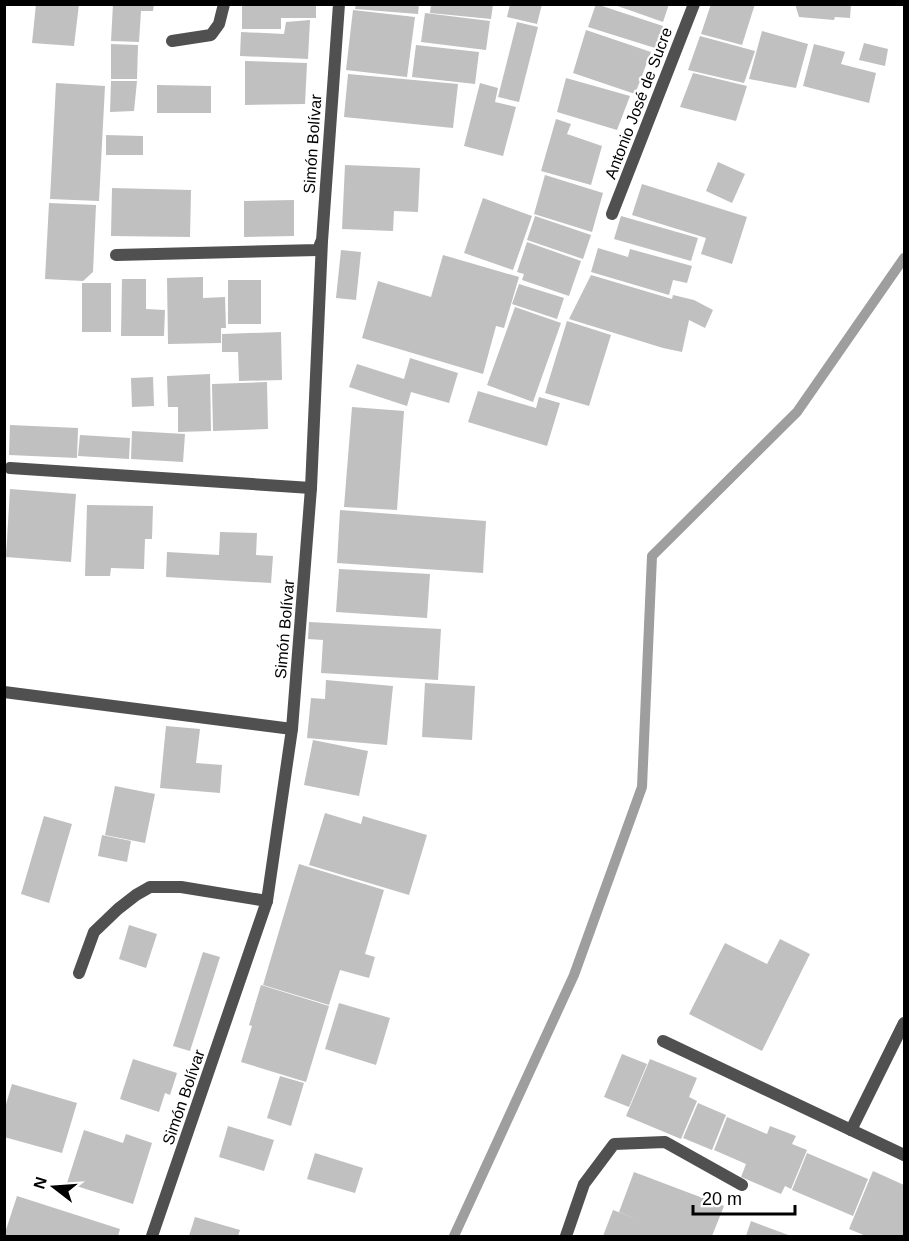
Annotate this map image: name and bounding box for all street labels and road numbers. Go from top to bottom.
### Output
street label: Antonio José de Sucre [602,25,675,181]
street label: Simón Bolívar [301,93,324,194]
street label: Simón Bolívar [272,578,297,679]
street label: Simón Bolívar [159,1047,208,1147]

